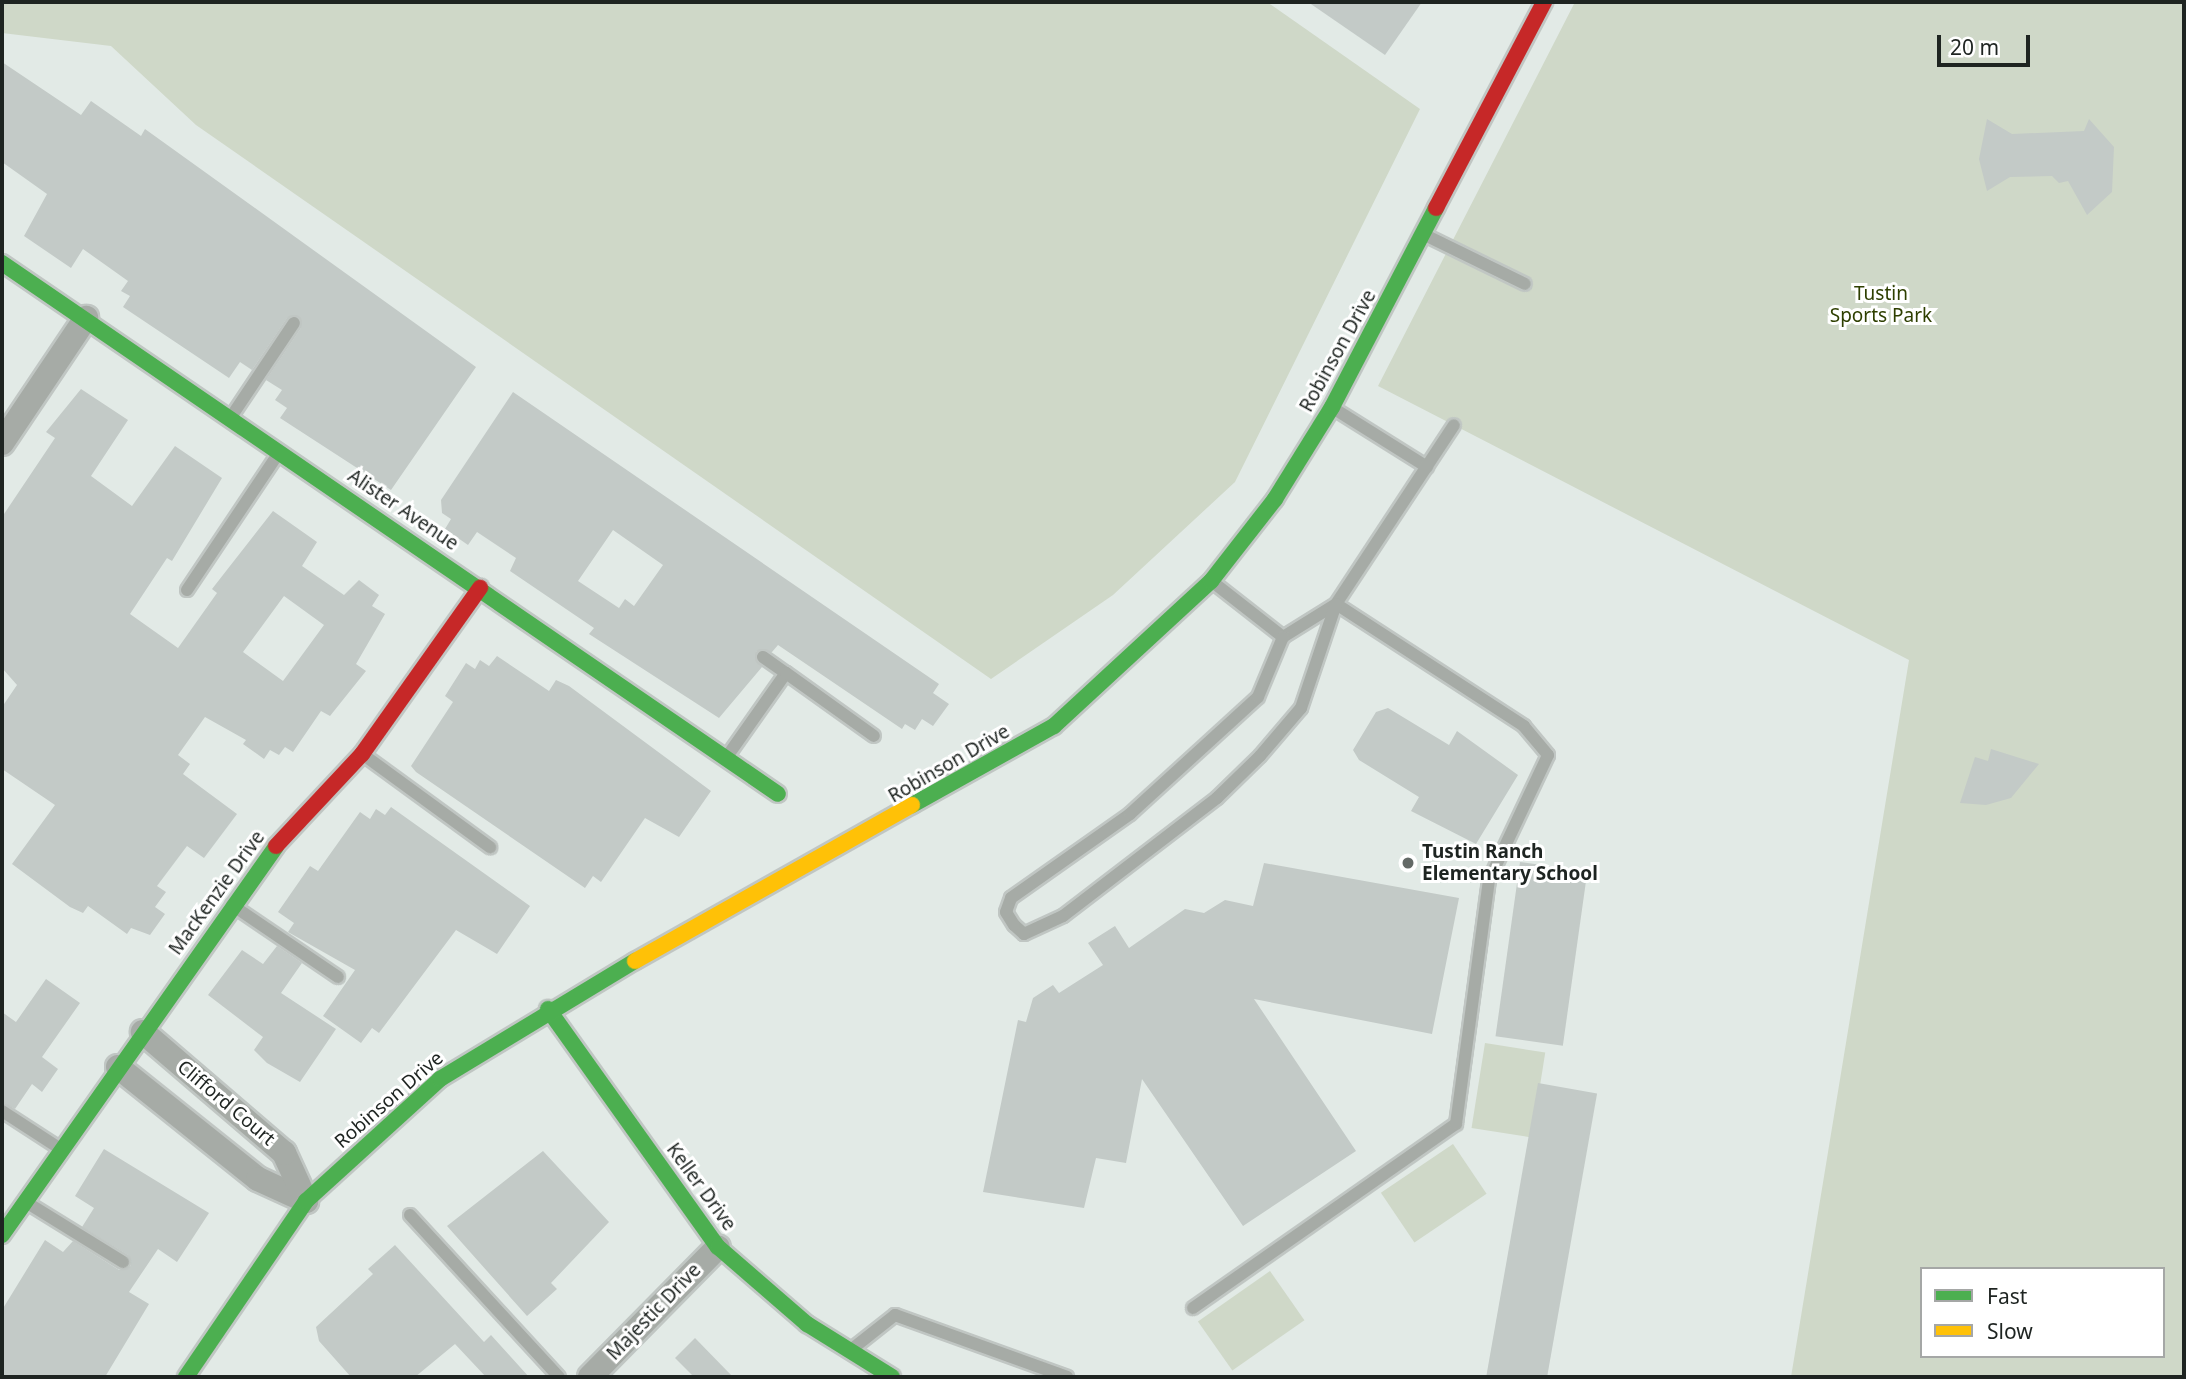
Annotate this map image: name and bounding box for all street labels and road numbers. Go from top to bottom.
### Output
street label: Robinson Drive [1295,286,1381,416]
street label: Alister Avenue [344,465,462,555]
street label: Robinson Drive [884,720,1014,808]
street label: MacKenzie Drive [164,827,270,959]
street label: Robinson Drive [330,1047,448,1153]
street label: Clifford Court [173,1056,279,1150]
street label: Keller Drive [662,1139,740,1235]
street label: Majestic Drive [602,1259,706,1365]

